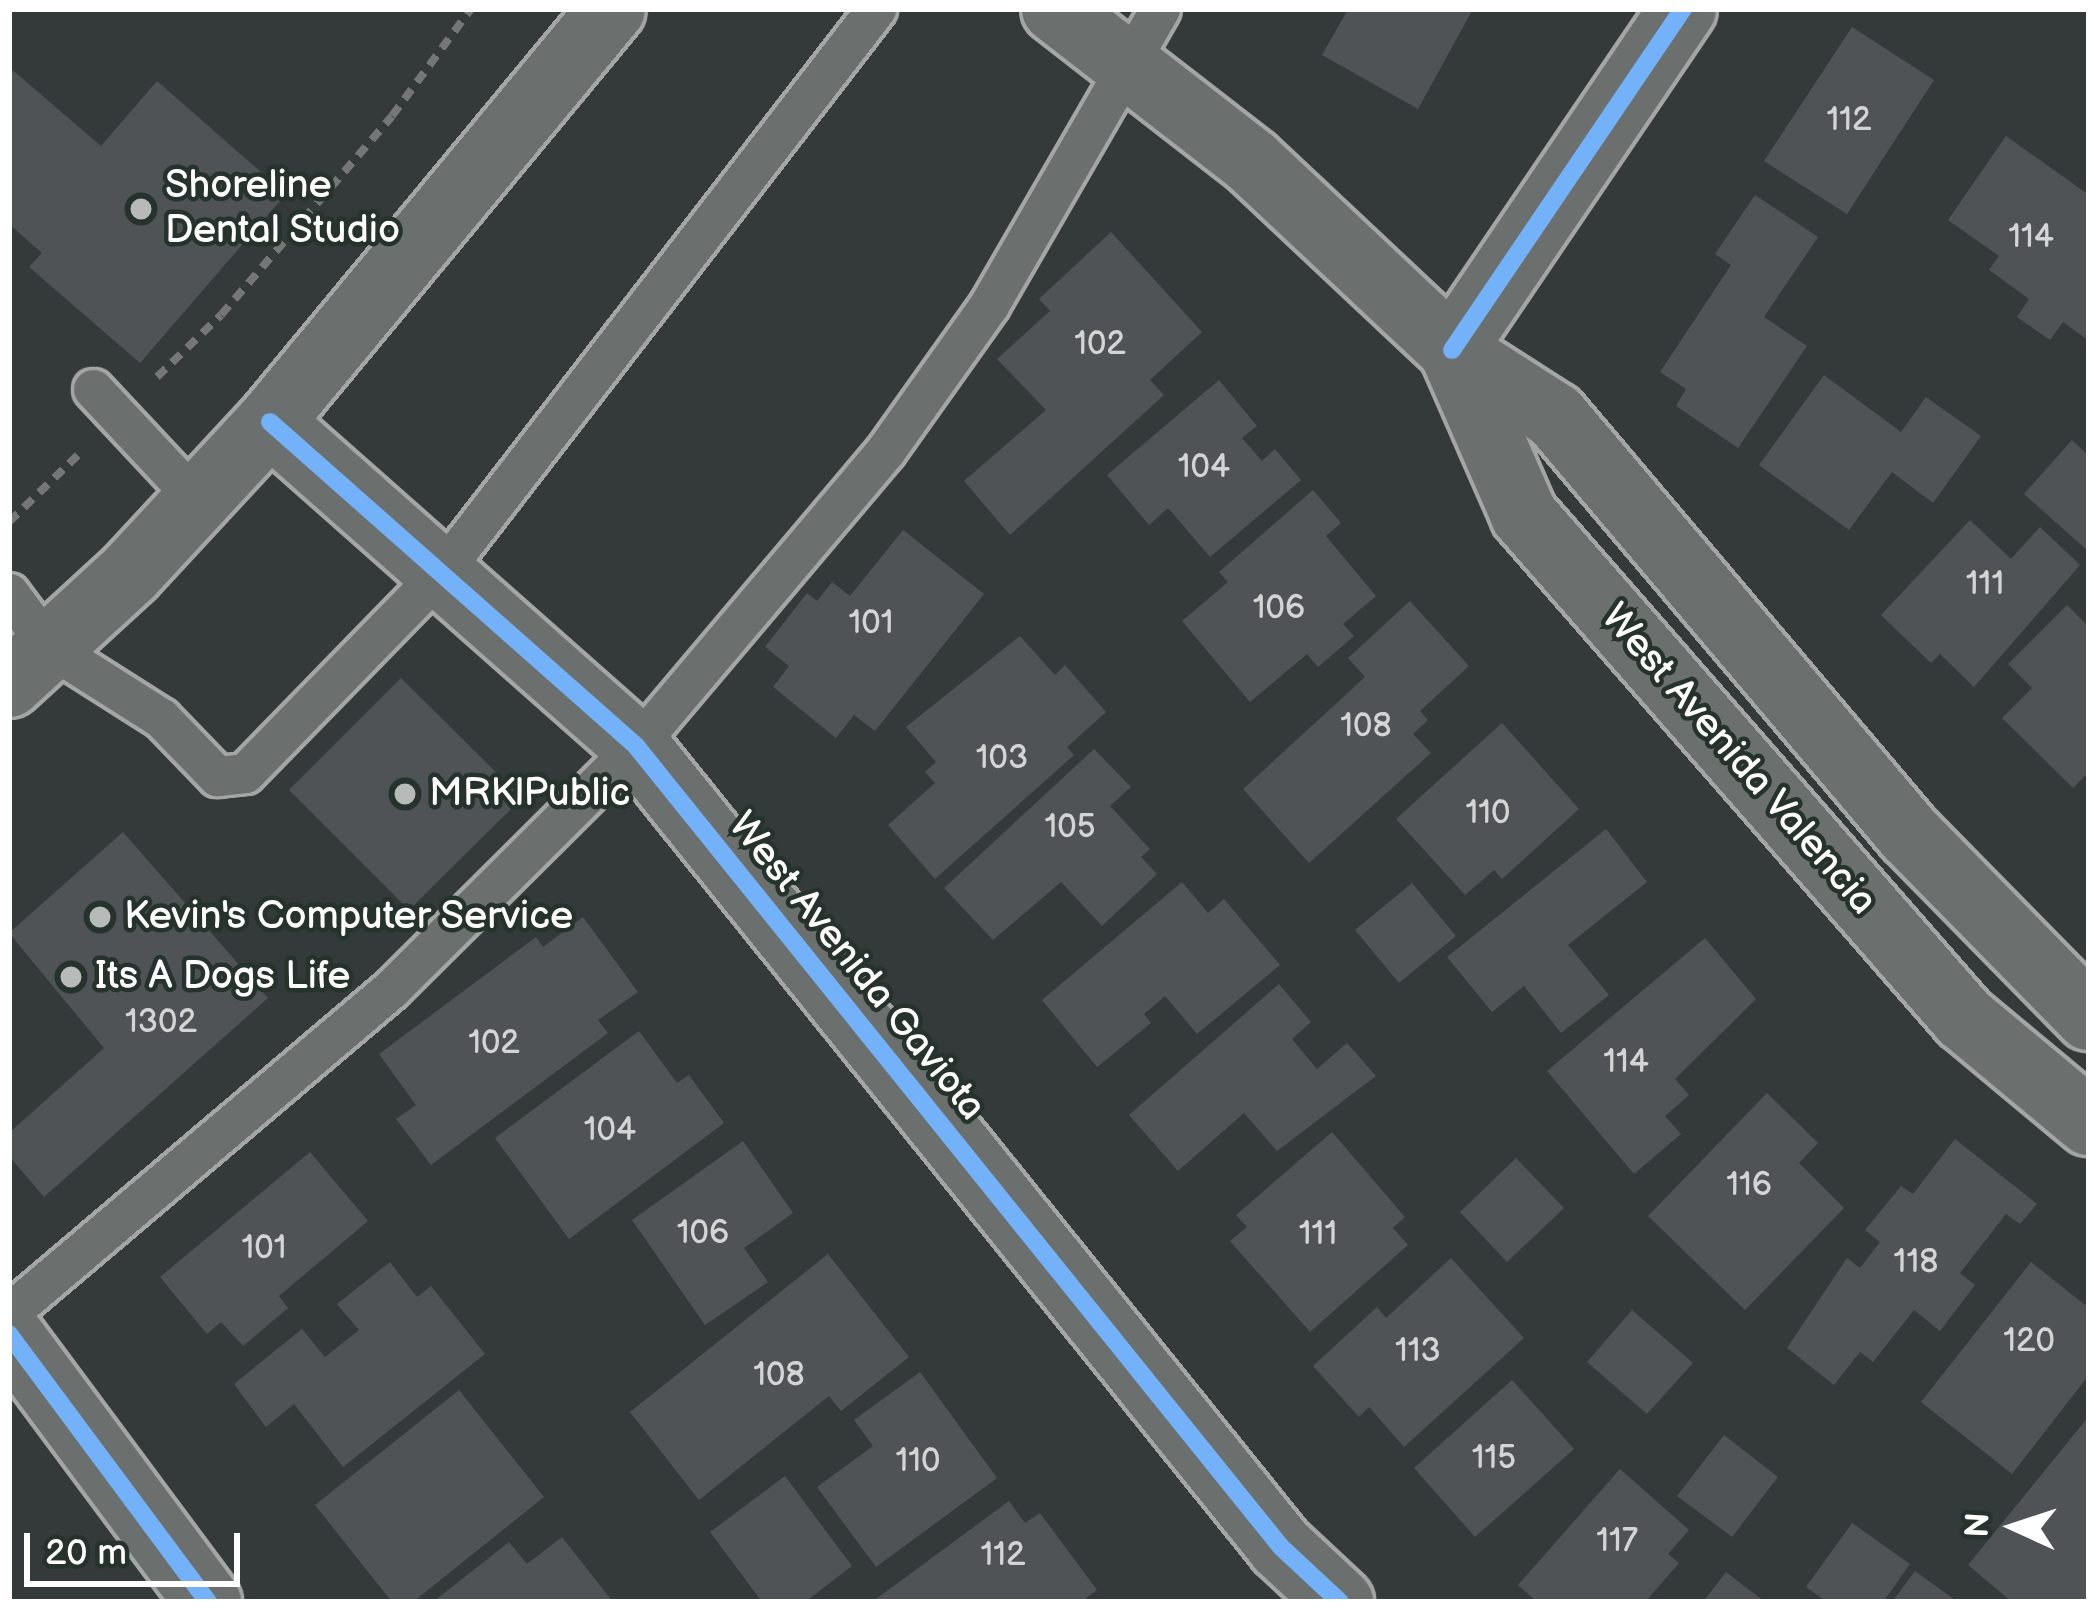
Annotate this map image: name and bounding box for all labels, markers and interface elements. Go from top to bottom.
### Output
house number: 112 [1826,101,1872,141]
place label: Shoreline Dental Studio [165,164,401,255]
marker: Shoreline Dental Studio [128,196,154,222]
house number: 114 [2008,218,2054,258]
house number: 102 [1074,325,1126,365]
house number: 104 [1178,448,1230,488]
house number: 111 [1966,565,2004,605]
house number: 106 [1253,589,1305,629]
street label: West Avenida Valencia [1590,595,1886,925]
house number: 101 [849,604,893,644]
house number: 108 [1340,707,1392,747]
house number: 103 [976,739,1028,779]
place label: MRK|Public [429,771,630,817]
marker: MRK|Public [392,781,418,807]
house number: 110 [1466,794,1510,834]
street label: West Avenida Gaviota [718,804,994,1130]
house number: 105 [1044,808,1096,848]
place label: Kevin's Computer Service [124,894,574,940]
marker: Kevin's Computer Service [87,904,113,930]
place label: Its A Dogs Life [95,954,350,1000]
marker: Its A Dogs Life [58,964,84,990]
house number: 1302 [125,1003,197,1043]
house number: 102 [468,1024,520,1064]
house number: 114 [1603,1043,1649,1083]
house number: 104 [584,1111,636,1151]
house number: 116 [1726,1166,1772,1206]
house number: 106 [677,1214,729,1254]
house number: 111 [1299,1215,1337,1255]
house number: 101 [242,1229,286,1269]
house number: 118 [1894,1243,1938,1283]
house number: 120 [2003,1322,2055,1362]
house number: 113 [1395,1332,1441,1372]
house number: 108 [753,1356,805,1396]
house number: 115 [1472,1439,1516,1479]
house number: 110 [896,1442,940,1482]
north arrow [1954,1467,2074,1587]
scale bar [30,1509,246,1583]
text: N [1957,1512,1999,1539]
house number: 117 [1596,1522,1638,1562]
text: 20 m [45,1532,127,1575]
house number: 112 [980,1536,1026,1576]

